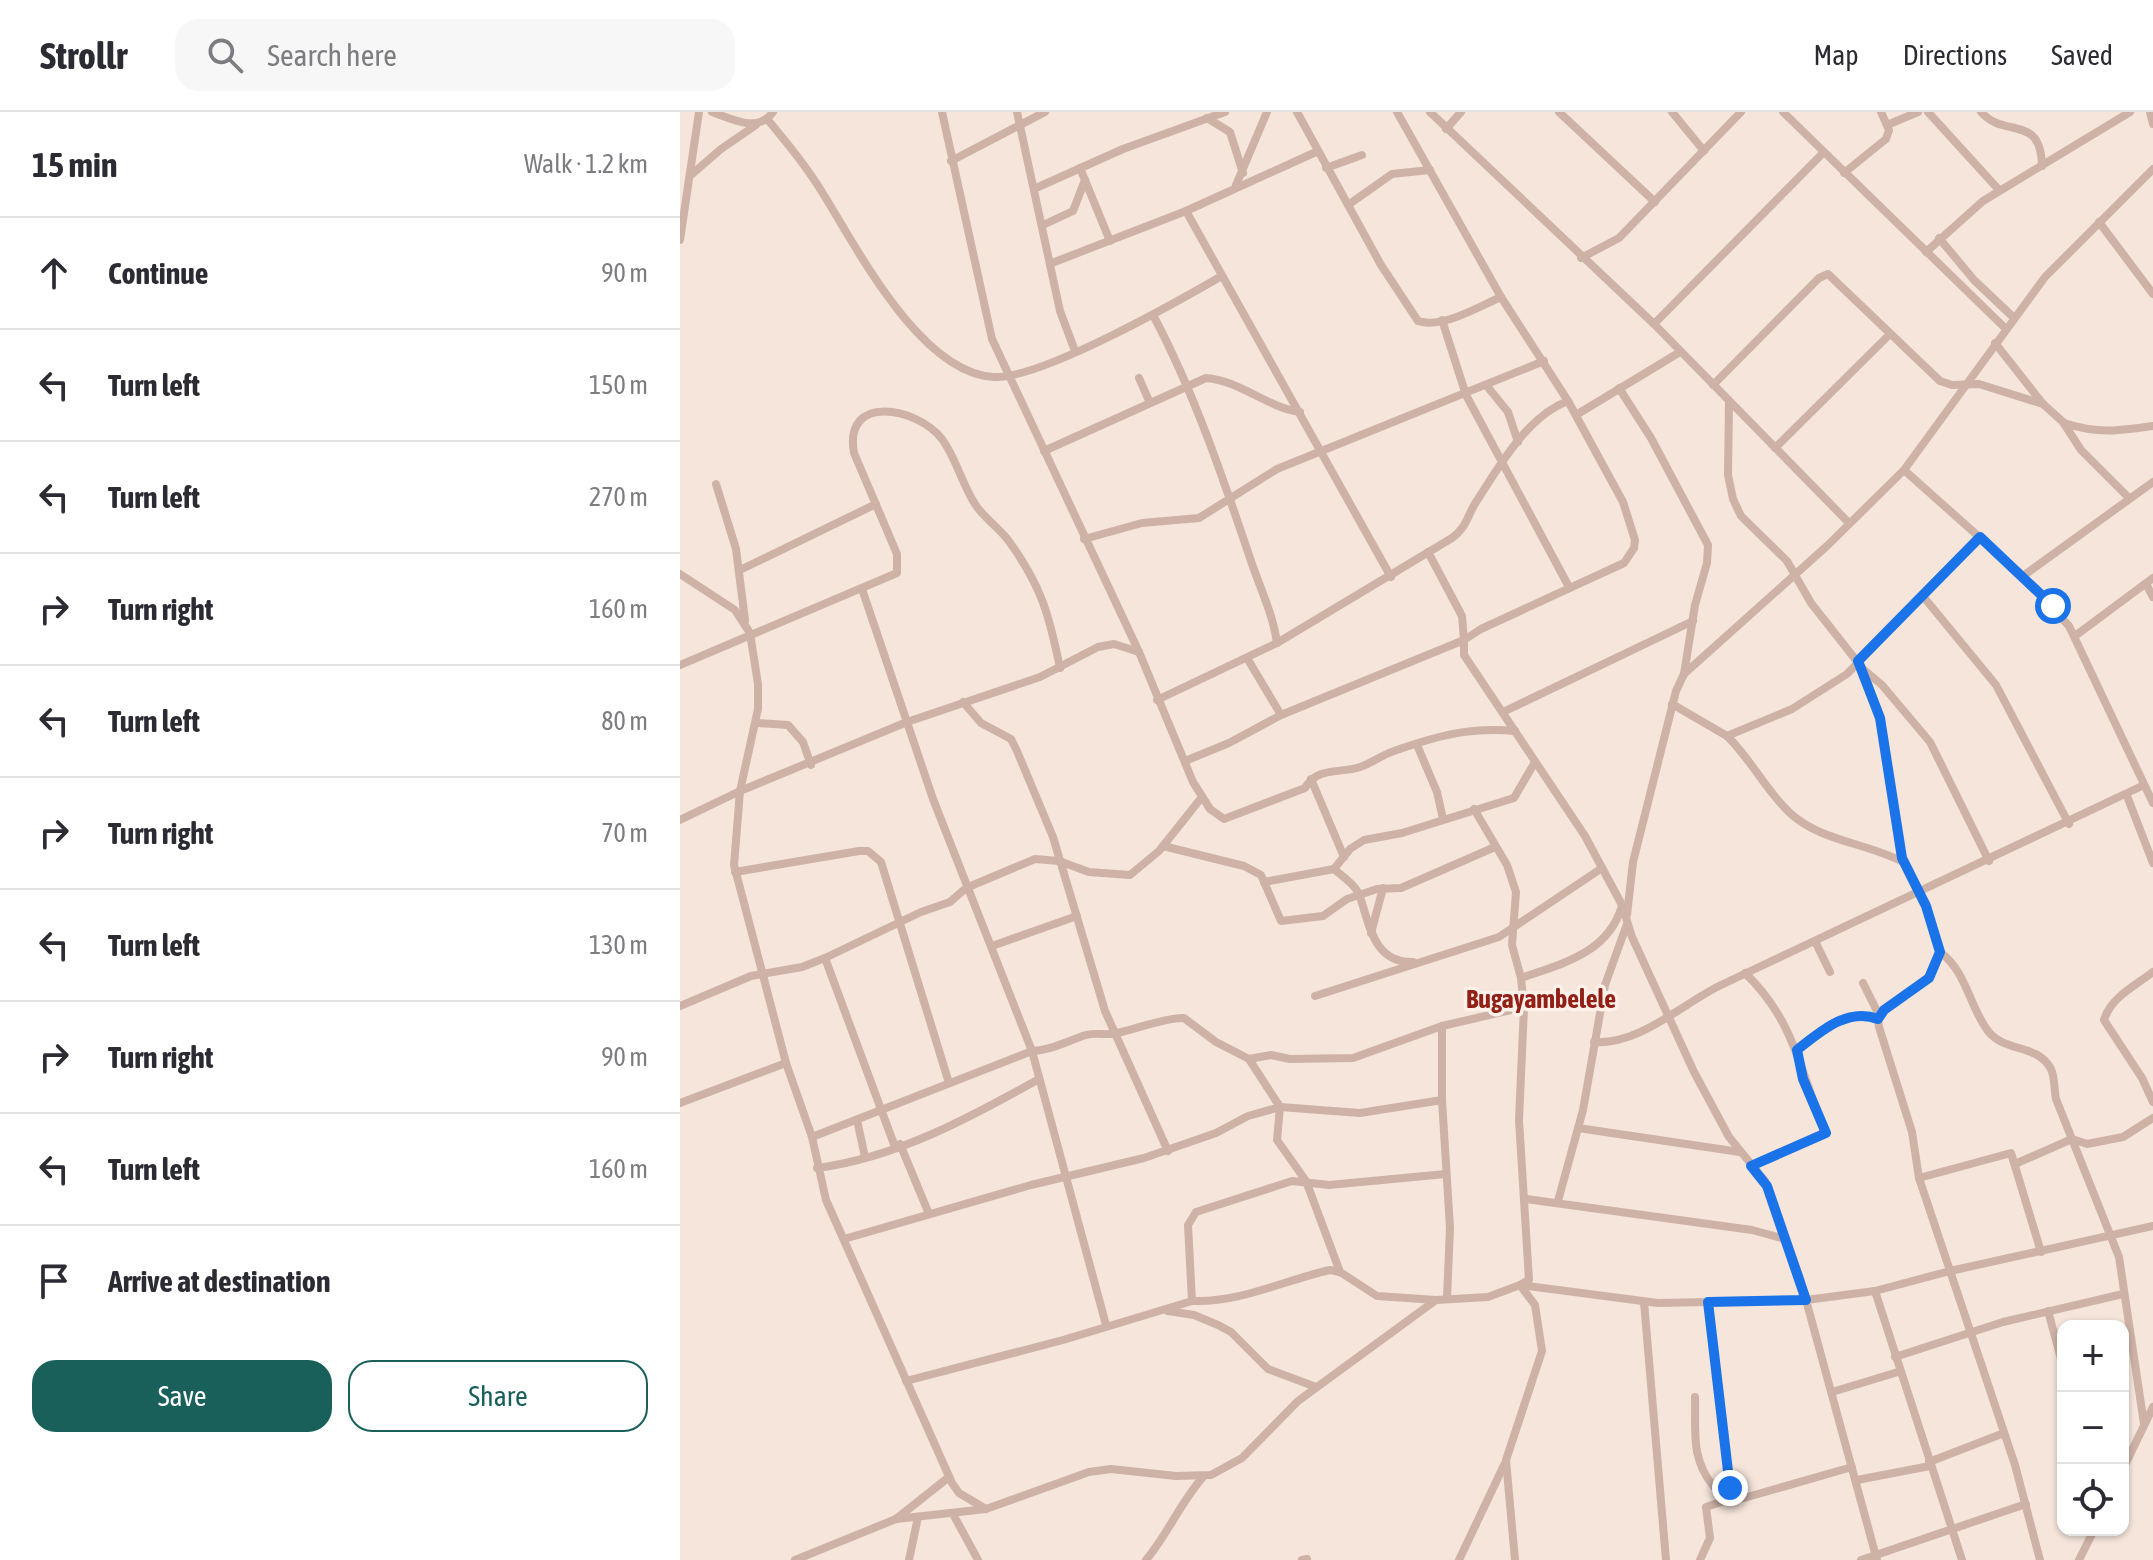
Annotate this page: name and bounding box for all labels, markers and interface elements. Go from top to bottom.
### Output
search box [175,19,735,91]
icon: search [203,33,247,77]
text: Strollr [40,34,127,77]
text: Search here [267,38,397,72]
text: Map [1814,39,1859,71]
text: Directions [1903,39,2007,71]
text: Saved [2051,39,2113,71]
text: 15 min [32,145,117,184]
text: Walk · 1.2 km [524,149,648,179]
icon: ahead [32,251,76,295]
text: Continue [108,256,208,290]
text: 90 m [601,258,648,288]
icon: left [32,363,76,407]
text: Turn left [108,368,200,402]
text: 150 m [589,370,648,400]
icon: left [32,475,76,519]
text: Turn left [108,480,200,514]
text: 270 m [589,482,648,512]
icon: right [32,587,76,631]
route start [2035,588,2071,624]
text: Turn right [108,592,214,626]
text: 160 m [589,594,648,624]
icon: left [32,699,76,743]
text: Turn left [108,704,200,738]
text: 80 m [601,706,648,736]
icon: right [32,811,76,855]
text: Turn right [108,816,214,850]
text: 70 m [601,818,648,848]
icon: left [32,923,76,967]
text: Turn left [108,928,200,962]
text: 130 m [589,930,648,960]
district label: Bugayambelele [1466,984,1616,1014]
icon: right [32,1035,76,1079]
text: Turn right [108,1040,214,1074]
text: 90 m [601,1042,648,1072]
icon: left [32,1147,76,1191]
text: Turn left [108,1152,200,1186]
text: 160 m [589,1154,648,1184]
icon: arrive [32,1259,76,1303]
text: Arrive at destination [108,1264,330,1298]
map controls [2057,1320,2129,1536]
button: + [2057,1320,2129,1392]
button: Save [32,1360,332,1432]
button: Share [348,1360,648,1432]
button: − [2057,1392,2129,1464]
button: locate [2057,1464,2129,1536]
route end [1712,1470,1748,1506]

